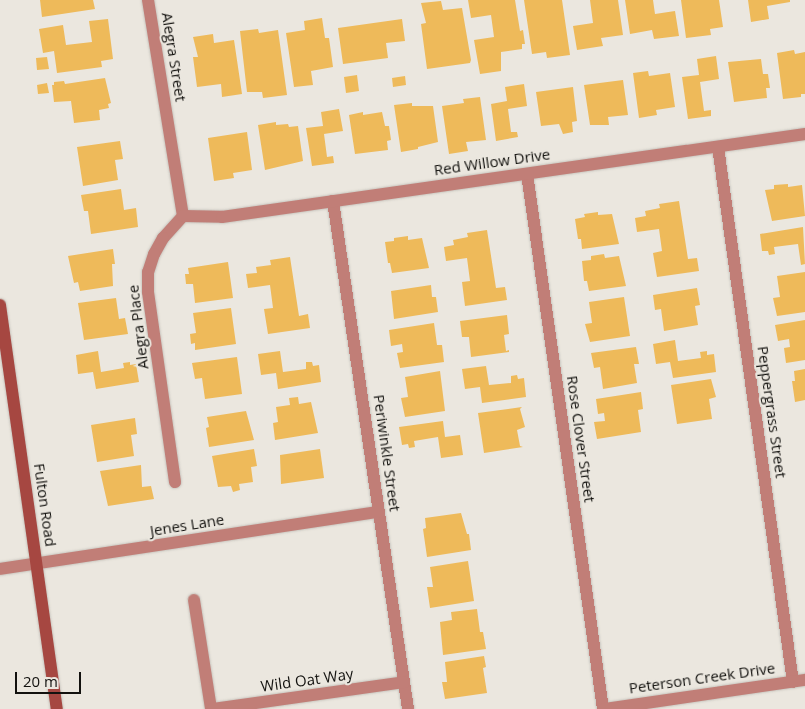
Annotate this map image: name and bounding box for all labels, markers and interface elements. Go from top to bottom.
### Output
street label: Alegra Street [158,11,190,103]
street label: Red Willow Drive [433,145,551,179]
street label: Alegra Place [124,284,152,370]
street label: Peppergrass Street [754,345,790,479]
street label: Rose Clover Street [563,374,599,504]
street label: Periwinkle Street [370,393,404,513]
street label: Fulton Road [30,462,60,548]
street label: Jenes Lane [149,510,225,540]
street label: Peterson Creek Drive [628,659,776,697]
scale bar [18,662,84,694]
street label: Wild Oat Way [259,665,355,695]
text: 20 m [23,671,58,691]

